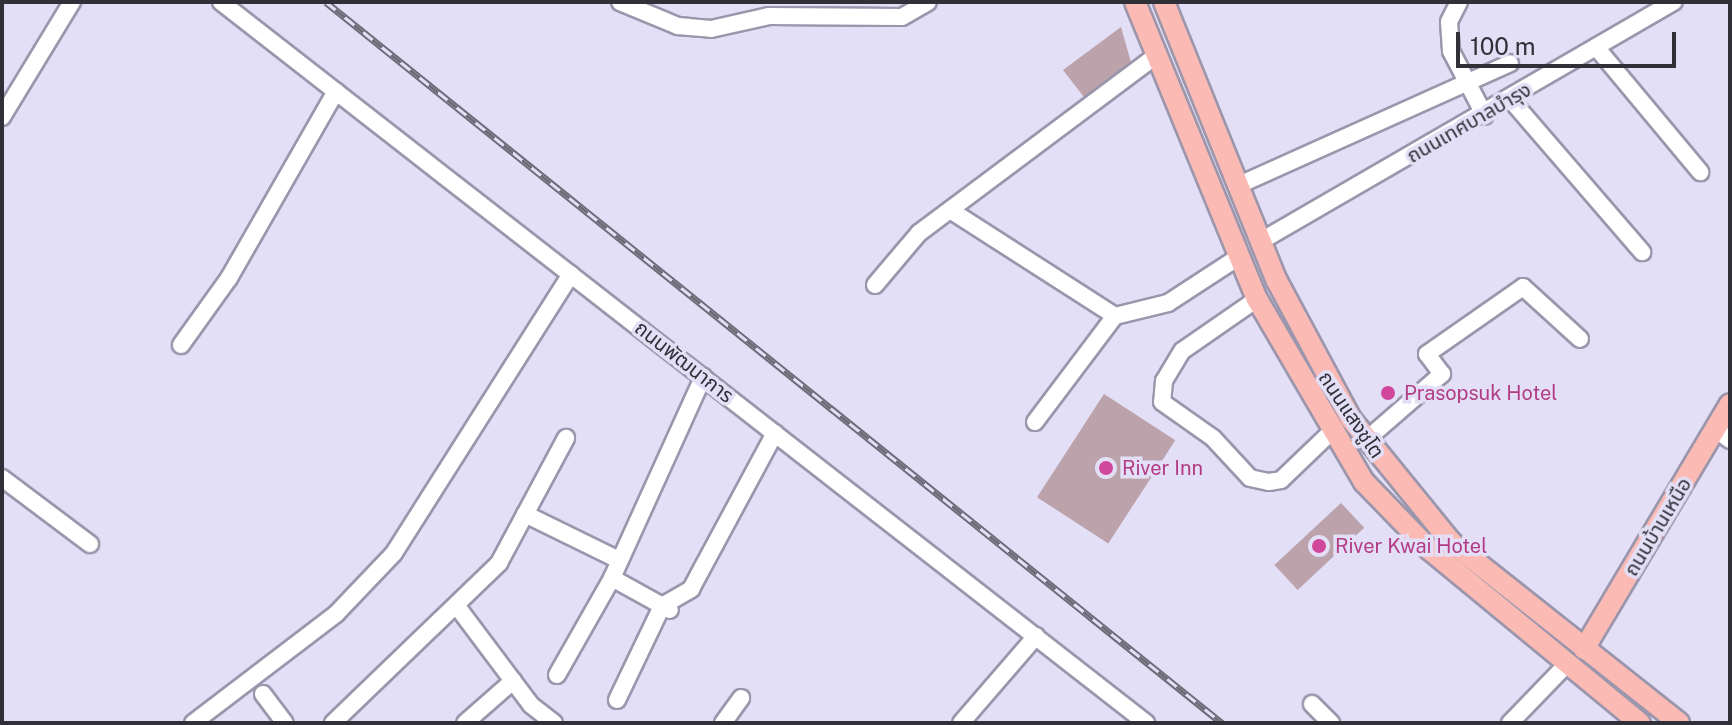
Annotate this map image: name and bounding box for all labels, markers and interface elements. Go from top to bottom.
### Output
scale bar [1460,16,1680,66]
text: 100 m [1470,32,1536,60]
street label: ถนนเทศบาลบำรุง [1403,78,1535,168]
street label: ถนนพัฒนาการ [630,316,738,408]
street label: ถนนแสงชูโต [1313,367,1389,463]
place label: Prasopsuk Hotel [1404,381,1557,405]
marker: Prasopsuk Hotel [1379,384,1397,402]
place label: River Inn [1122,456,1203,480]
marker: River Inn [1097,459,1115,477]
street label: ถนนบ้านเหนือ [1619,474,1697,580]
place label: River Kwai Hotel [1335,534,1487,558]
marker: River Kwai Hotel [1310,537,1328,555]

